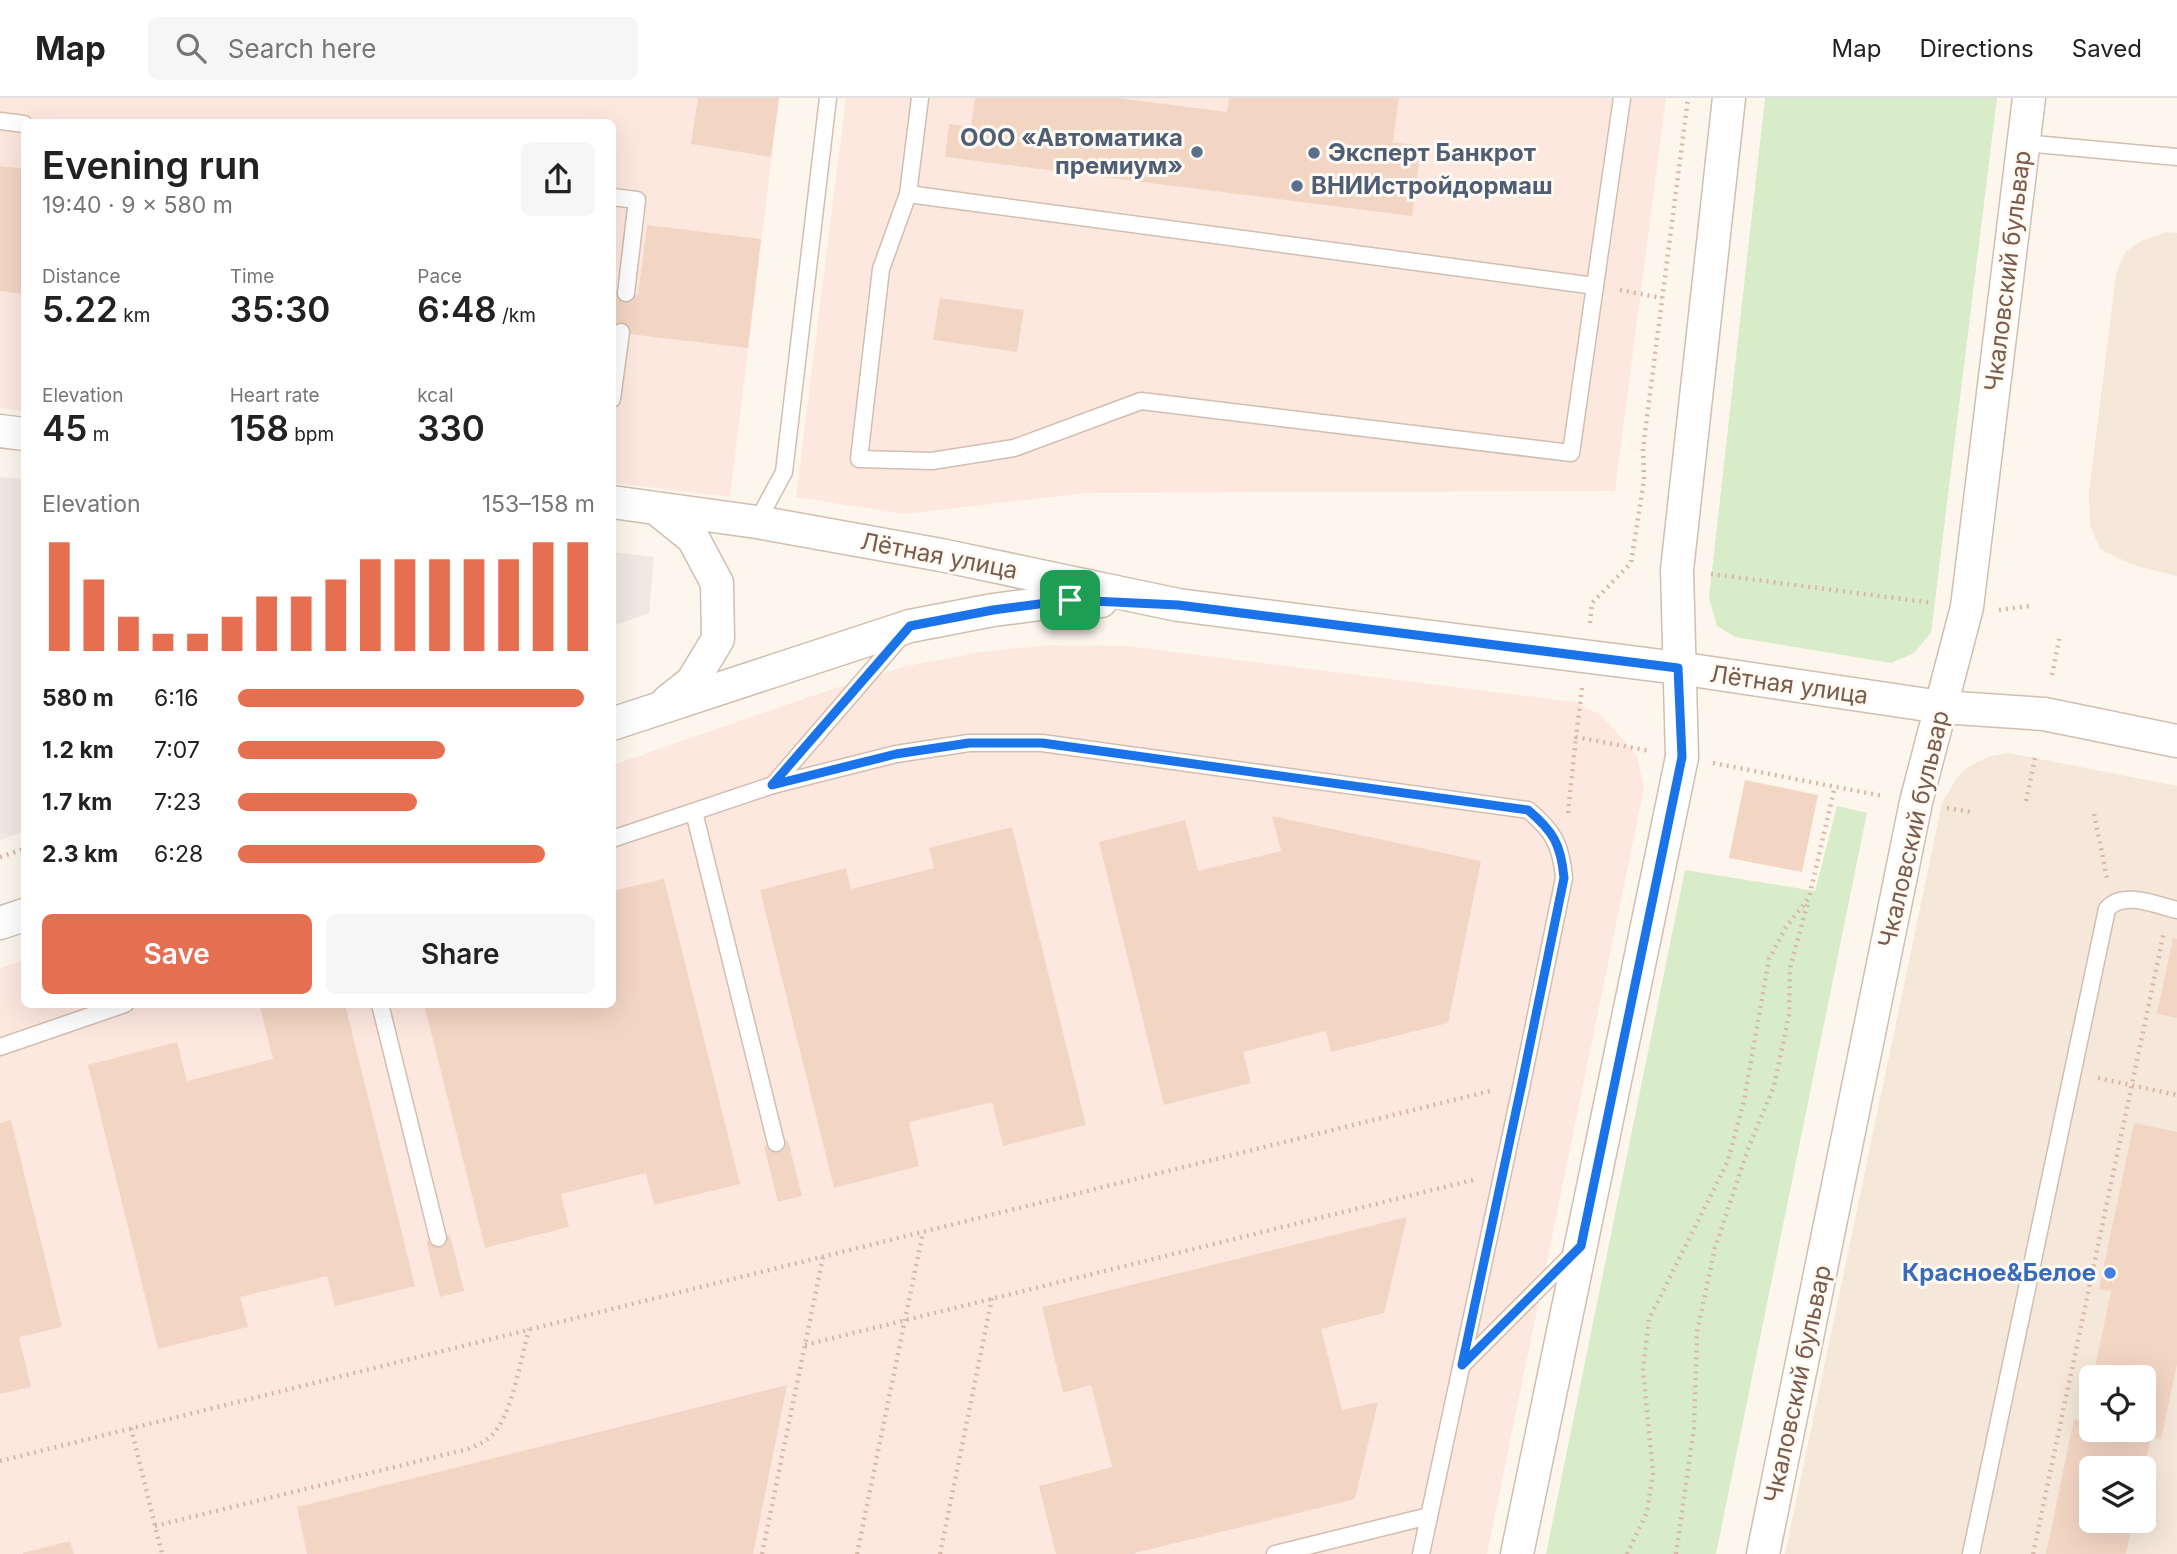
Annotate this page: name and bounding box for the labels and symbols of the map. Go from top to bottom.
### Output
place label: ООО «Автоматика премиум» [960,123,1183,180]
place label: Эксперт Банкрот [1328,138,1536,167]
marker: ООО «Автоматика премиум» [1189,144,1205,160]
marker: Эксперт Банкрот [1306,145,1322,161]
street label: Чкаловский бульвар [1978,149,2037,393]
place label: ВНИИстройдормаш [1311,171,1553,200]
marker: ВНИИстройдормаш [1289,178,1305,194]
street label: Лётная улица [858,526,1020,585]
pin [1040,570,1100,630]
street label: Лётная улица [1708,659,1870,710]
street label: Чкаловский бульвар [1872,708,1955,950]
place label: Красное&Белое [1902,1258,2096,1287]
street label: Чкаловский бульвар [1758,1262,1837,1505]
marker: Красное&Белое [2102,1265,2118,1281]

